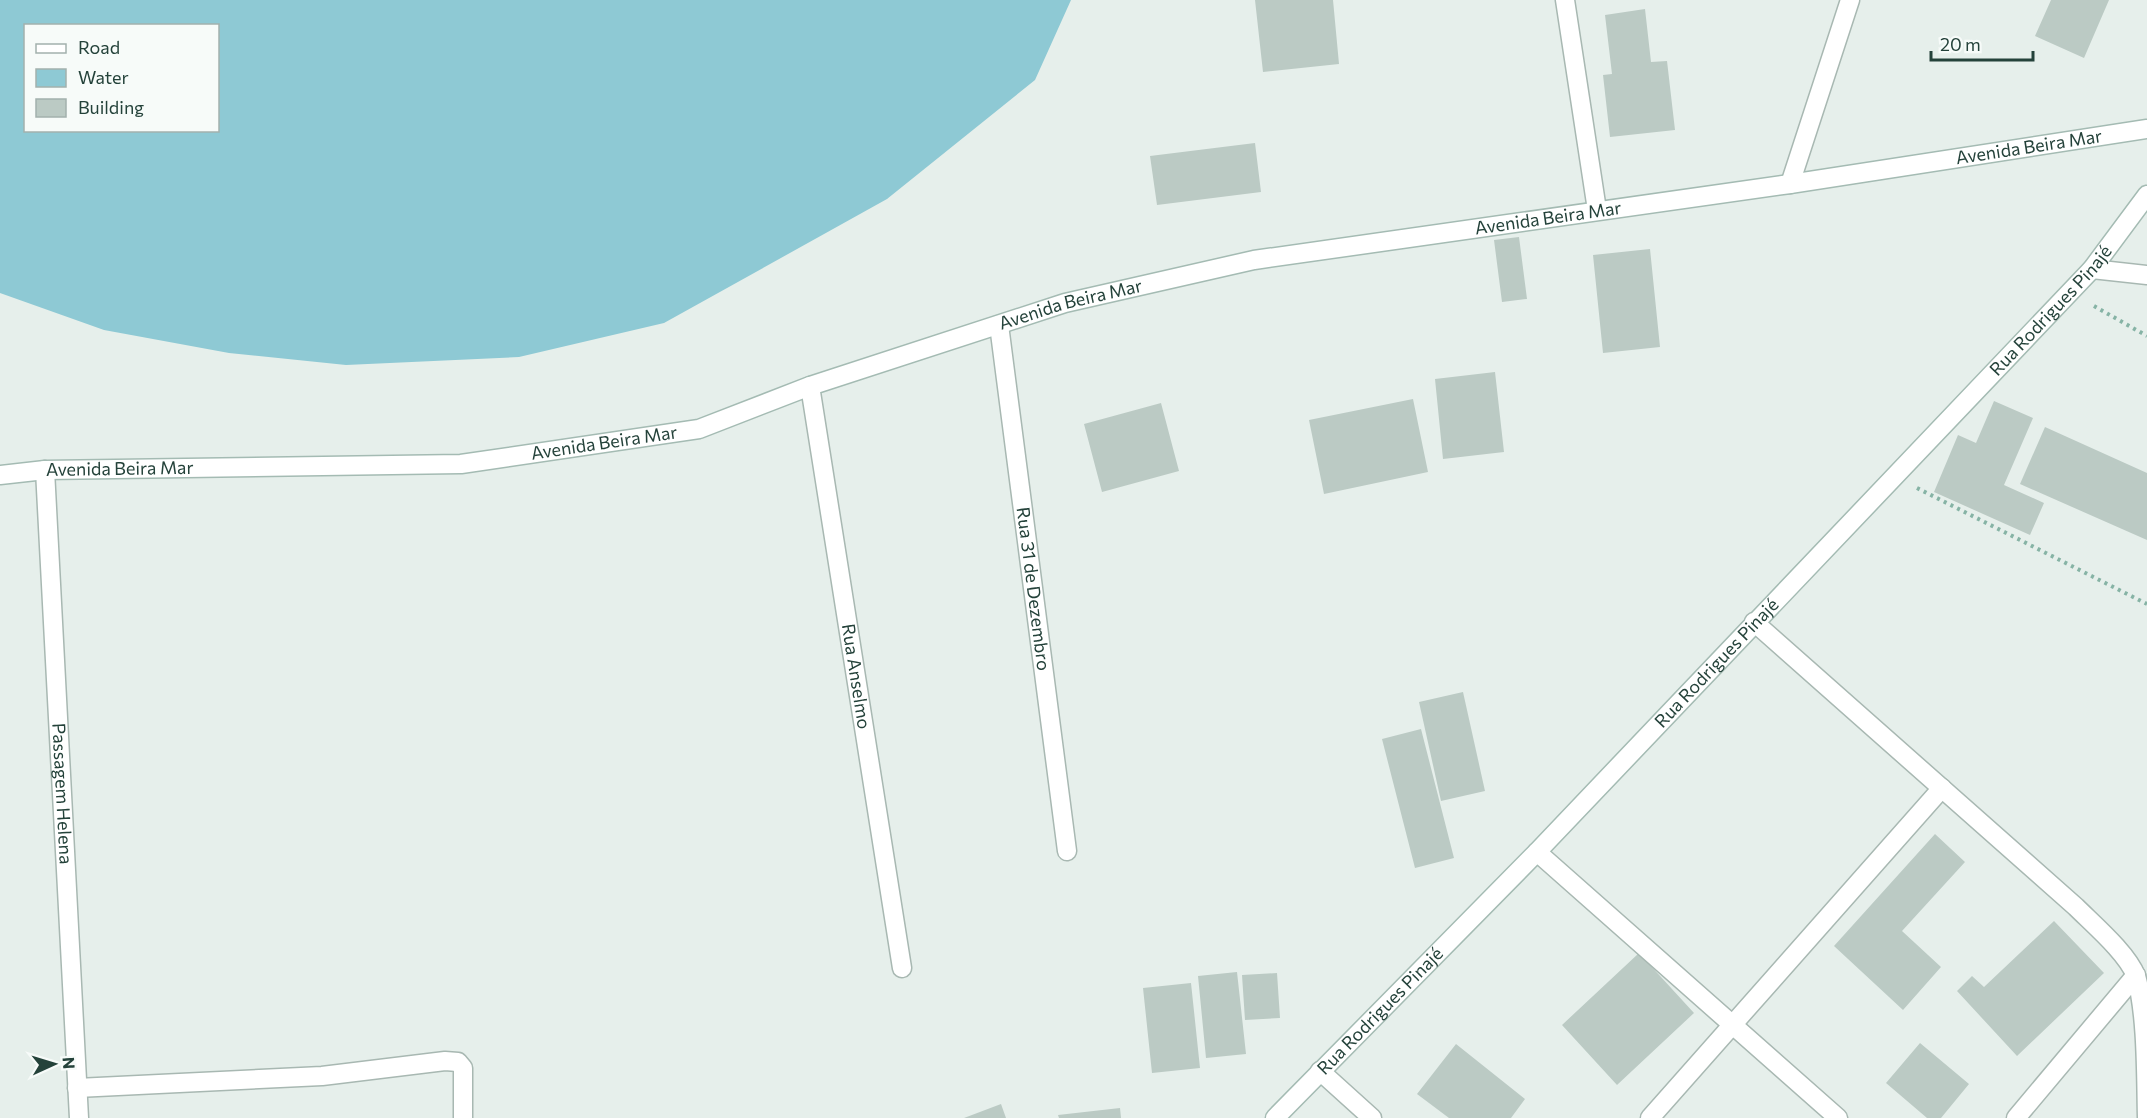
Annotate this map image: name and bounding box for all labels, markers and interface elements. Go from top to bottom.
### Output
legend [24,24,219,132]
scale bar [1931,24,2033,62]
text: 20 m [1940,33,1981,55]
text: Road [78,36,120,58]
text: Water [78,66,129,88]
text: Building [78,96,144,118]
street label: Avenida Beira Mar [1954,124,2103,168]
street label: Avenida Beira Mar [1473,196,1623,239]
street label: Rua Rodrigues Pinajé [1984,240,2116,380]
street label: Avenida Beira Mar [996,274,1144,334]
street label: Avenida Beira Mar [529,420,679,464]
street label: Avenida Beira Mar [46,456,194,480]
street label: Rua 31 de Dezembro [1013,505,1056,672]
street label: Rua Rodrigues Pinajé [1649,593,1783,732]
street label: Rua Anselmo [838,622,876,731]
street label: Passagem Helena [48,722,78,865]
street label: Rua Rodrigues Pinajé [1312,942,1447,1079]
north arrow [24,1034,84,1094]
text: N [60,1056,79,1070]

